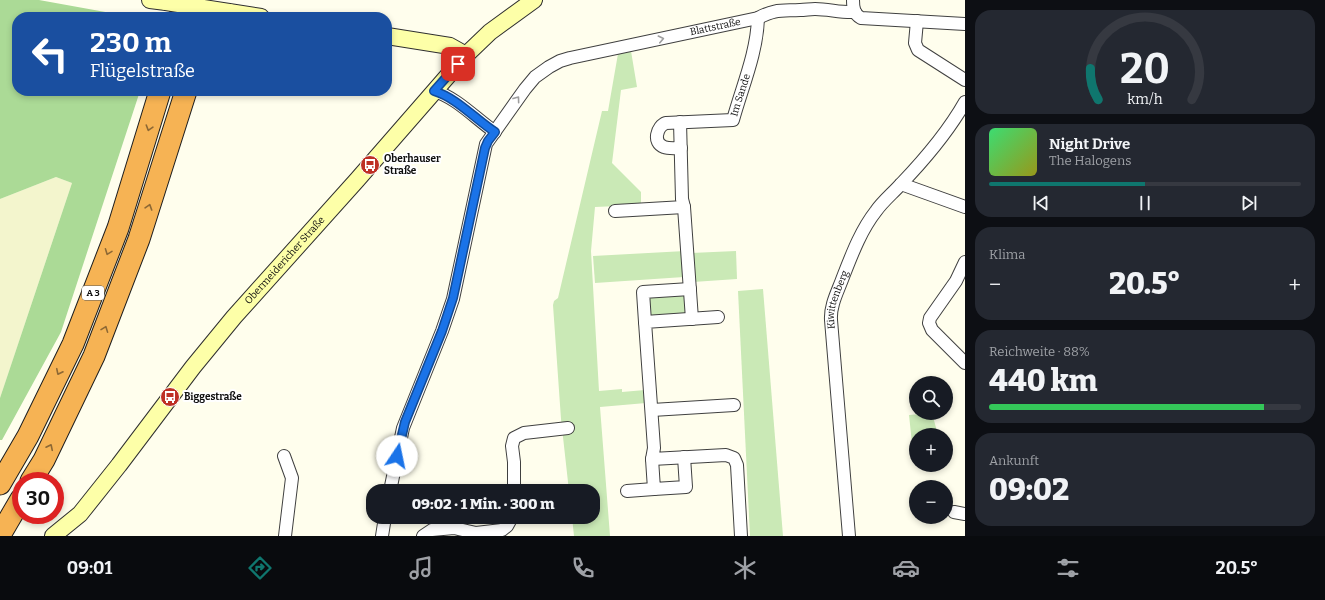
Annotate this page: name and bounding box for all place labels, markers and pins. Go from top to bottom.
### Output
pin [441,47,475,81]
place label: Oberhauser Straße [384,153,441,177]
bus stop icon: Oberhauser Straße [359,154,381,176]
bus stop icon: Biggestraße [159,386,181,408]
place label: Biggestraße [184,391,242,403]

